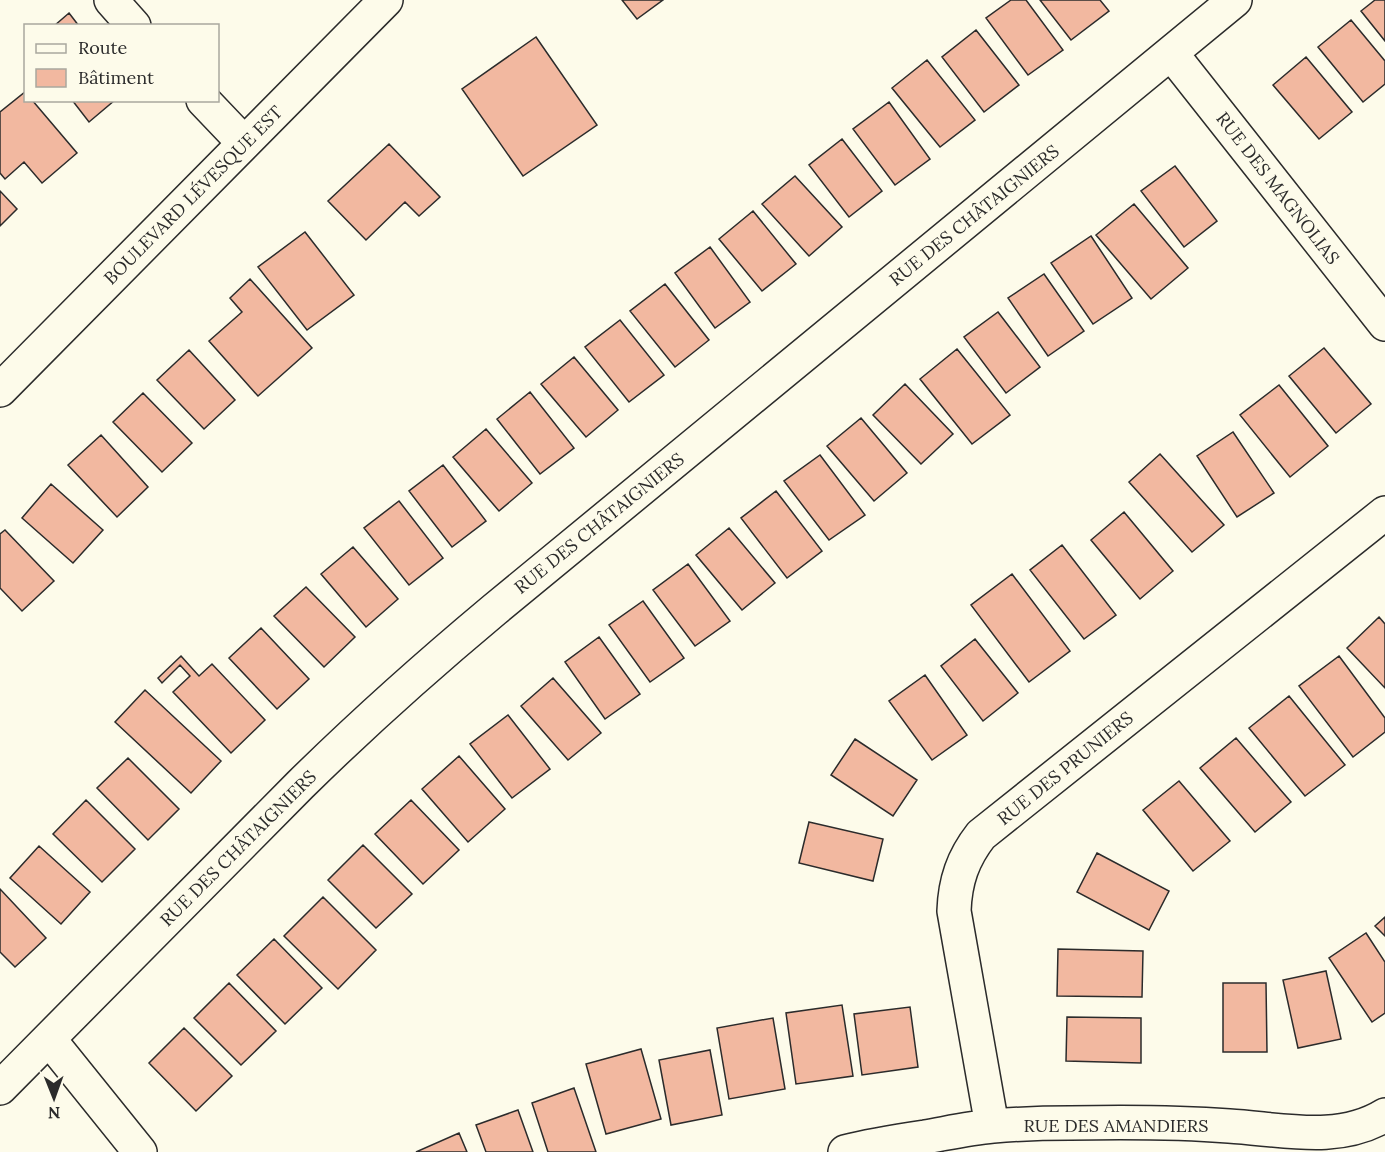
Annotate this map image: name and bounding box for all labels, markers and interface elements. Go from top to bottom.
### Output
legend [24,24,219,102]
text: Route [78,36,127,59]
text: Bâtiment [78,66,154,89]
street label: BOULEVARD LÉVESQUE EST [99,100,288,289]
street label: RUE DES MAGNOLIAS [1211,107,1345,269]
street label: RUE DES CHÂTAIGNIERS [884,139,1064,291]
street label: RUE DES CHÂTAIGNIERS [509,447,689,599]
street label: RUE DES PRUNIERS [992,706,1138,830]
street label: RUE DES CHÂTAIGNIERS [155,765,321,931]
north arrow [24,1068,84,1128]
text: N [48,1103,61,1123]
street label: RUE DES AMANDIERS [1024,1114,1208,1137]

